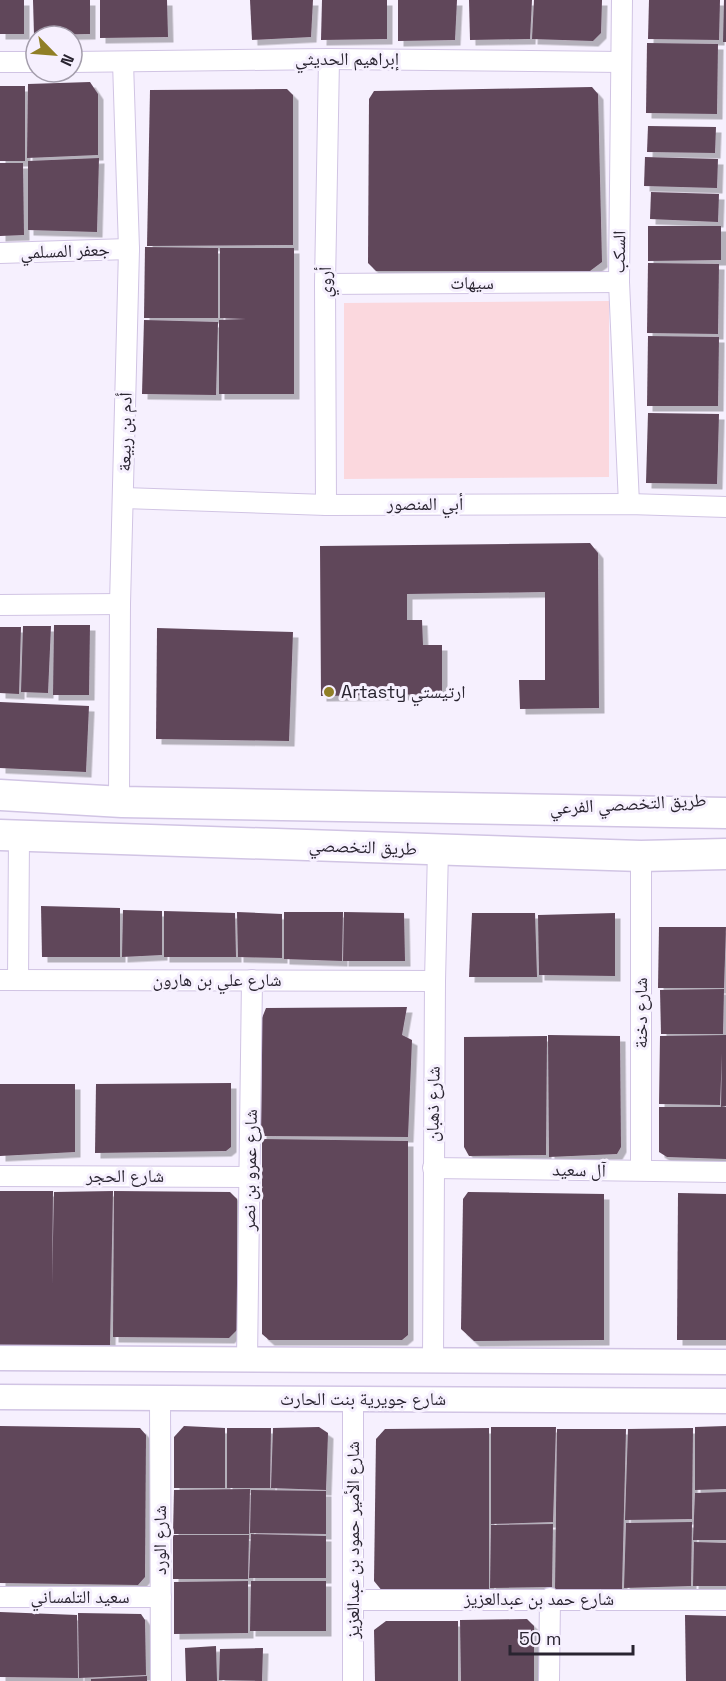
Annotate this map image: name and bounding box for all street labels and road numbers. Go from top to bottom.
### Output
street label: إبراهيم الحديثي [295,47,399,74]
street label: السكب [607,230,630,274]
street label: جعفر المسلمي [20,237,110,267]
street label: أروي [313,267,340,297]
street label: سيهات [450,271,494,294]
street label: أدم بن ربيعة [112,392,138,472]
street label: أبي المنصور [386,492,463,519]
street label: طريق التخصصي الفرعي [549,788,707,823]
street label: طريق التخصصي [308,833,418,863]
street label: شارع علي بن هارون [152,968,282,995]
street label: شارع دخنة [629,977,652,1049]
street label: شارع ذهبان [420,1066,445,1142]
street label: شارع عمرو بن نصر [237,1109,262,1232]
street label: آل سعيد [552,1158,607,1181]
street label: شارع الحجر [85,1164,164,1187]
street label: شارع جويرية بنت الحارث [280,1387,446,1410]
street label: شارع الأمير حمود بن عبدالعزيز [341,1441,364,1640]
street label: شارع الورد [148,1505,171,1575]
street label: سعيد التلمساني [30,1585,130,1612]
street label: شارع حمد بن عبدالعزيز [463,1587,614,1610]

